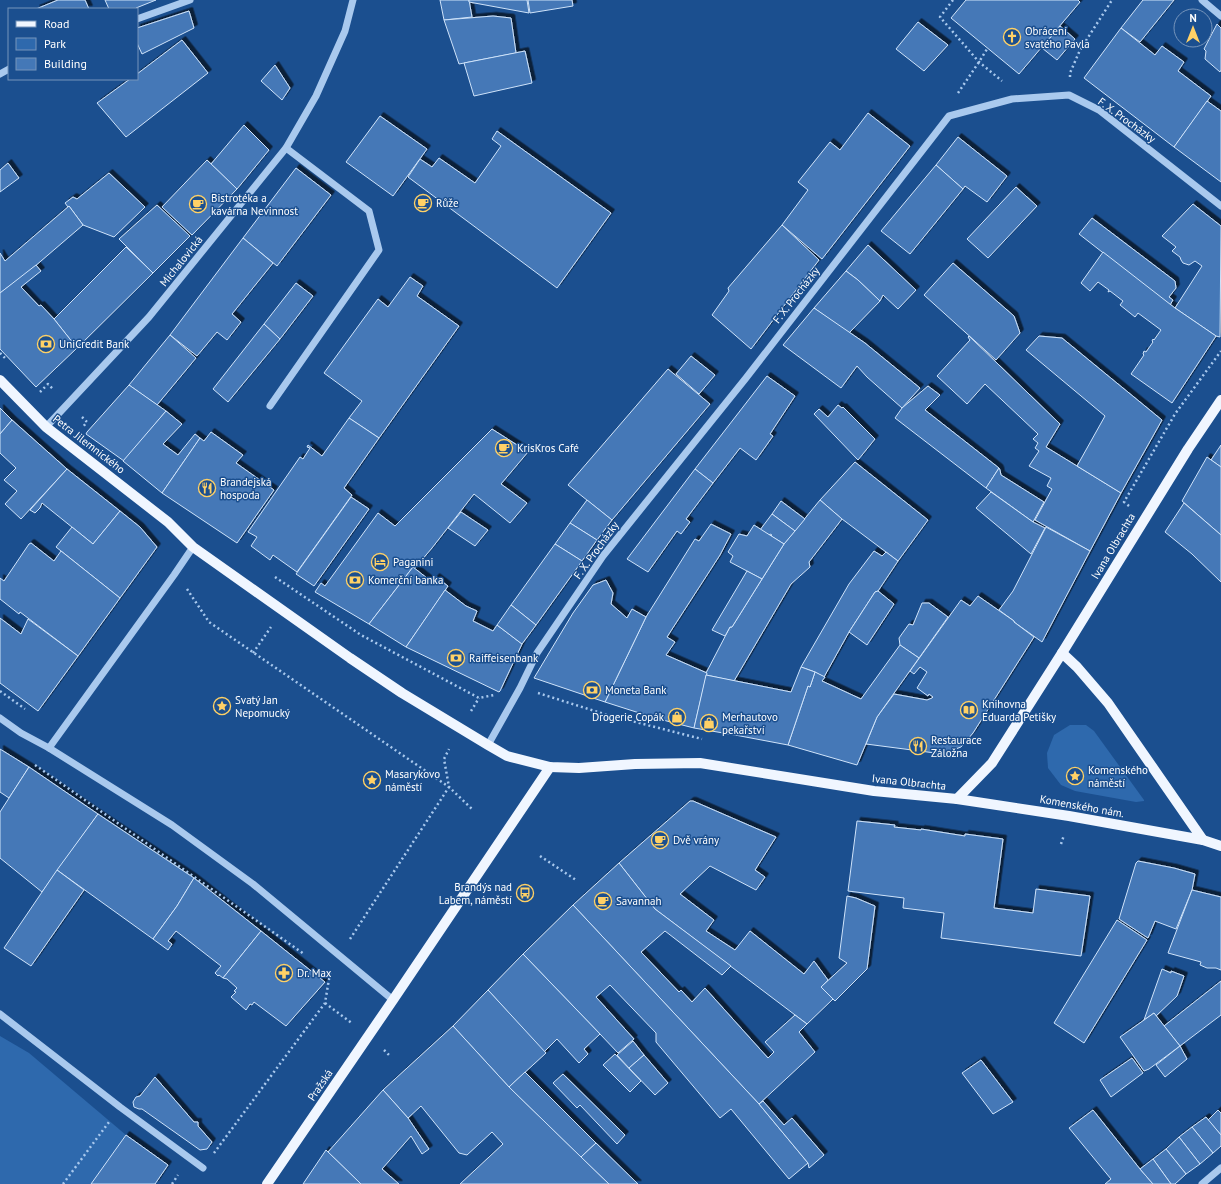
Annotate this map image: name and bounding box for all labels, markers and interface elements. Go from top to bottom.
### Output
legend [8,8,138,80]
north arrow [1173,8,1213,48]
text: N [1189,11,1197,25]
text: Road [44,16,69,31]
place label: Obrácení svatého Pavla [1025,24,1090,51]
church icon: Obrácení svatého Pavla [1002,27,1022,47]
text: Park [44,36,66,51]
text: Building [44,56,87,71]
street label: F. X. Procházky [1095,94,1159,146]
place label: Bistrotéka a kavárna Nevinnost [211,191,298,218]
cafe icon: Růže [413,193,433,213]
cafe icon: Bistrotéka a kavárna Nevinnost [188,194,208,214]
place label: Růže [436,196,459,210]
street label: Michalovická [156,233,206,289]
street label: F. X. Procházky [770,263,823,326]
bank icon: UniCredit Bank [36,334,56,354]
place label: UniCredit Bank [59,337,130,351]
street label: Petra Jilemnického [50,412,128,477]
cafe icon: KrisKros Café [494,438,514,458]
place label: KrisKros Café [517,441,579,455]
place label: Brandejská hospoda [220,475,271,502]
restaurant icon: Brandejská hospoda [197,478,217,498]
street label: Ivana Olbrachta [1088,511,1138,581]
street label: F. X. Procházky [570,518,622,582]
hotel icon: Paganini [370,552,390,572]
place label: Paganini [393,555,434,569]
bank icon: Komerční banka [345,570,365,590]
place label: Komerční banka [368,573,443,587]
bank icon: Raiffeisenbank [446,648,466,668]
place label: Raiffeisenbank [469,651,539,665]
bank icon: Moneta Bank [582,680,602,700]
place label: Moneta Bank [605,683,667,697]
place label: Svatý Jan Nepomucký [235,693,291,720]
place icon: Svatý Jan Nepomucký [212,696,232,716]
place label: Knihovna Eduarda Petišky [982,697,1057,724]
library icon: Knihovna Eduarda Petišky [959,700,979,720]
shop icon: Drogerie Copák [667,707,687,727]
place label: Drogerie Copák [592,710,665,724]
place label: Merhautovo pekařství [722,710,778,737]
shop icon: Merhautovo pekařství [699,713,719,733]
place label: Restaurace Záložna [931,733,982,760]
restaurant icon: Restaurace Záložna [908,736,928,756]
place label: Komenského náměstí [1088,763,1148,790]
place icon: Komenského náměstí [1065,766,1085,786]
place label: Masarykovo náměstí [385,767,440,794]
place icon: Masarykovo náměstí [362,770,382,790]
street label: Ivana Olbrachta [871,771,947,793]
street label: Komenského nám. [1039,792,1125,820]
cafe icon: Dvě vrány [650,830,670,850]
place label: Dvě vrány [673,833,720,847]
place label: Brandýs nad Labem, náměstí [439,880,512,907]
bus stop icon: Brandýs nad Labem, náměstí [515,883,535,903]
cafe icon: Savannah [593,891,613,911]
place label: Savannah [616,894,662,908]
pharmacy icon: Dr. Max [274,963,294,983]
place label: Dr. Max [297,966,332,980]
street label: Pražská [304,1066,336,1104]

